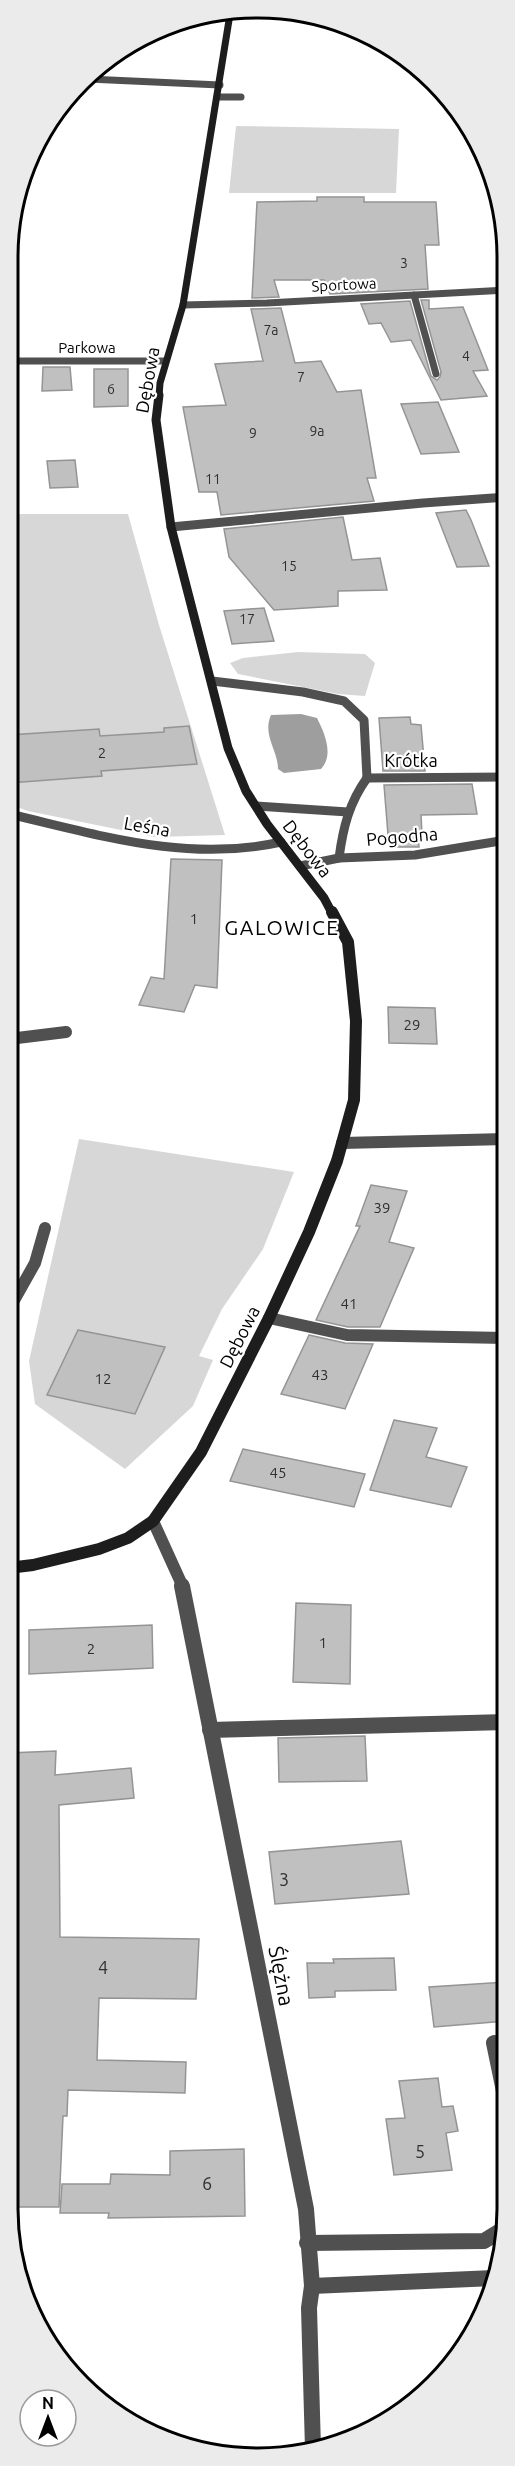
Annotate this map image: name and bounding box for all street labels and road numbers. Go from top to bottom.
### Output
street label: Sportowa [311,274,377,295]
street label: Parkowa [58,339,116,356]
street label: Dębowa [131,345,163,415]
street label: Krótka [384,750,438,770]
street label: Leśna [123,812,172,840]
street label: Dębowa [279,816,336,881]
street label: Pogodna [365,823,439,849]
street label: Dębowa [215,1302,263,1371]
street label: Ślężna [264,1944,300,2008]

